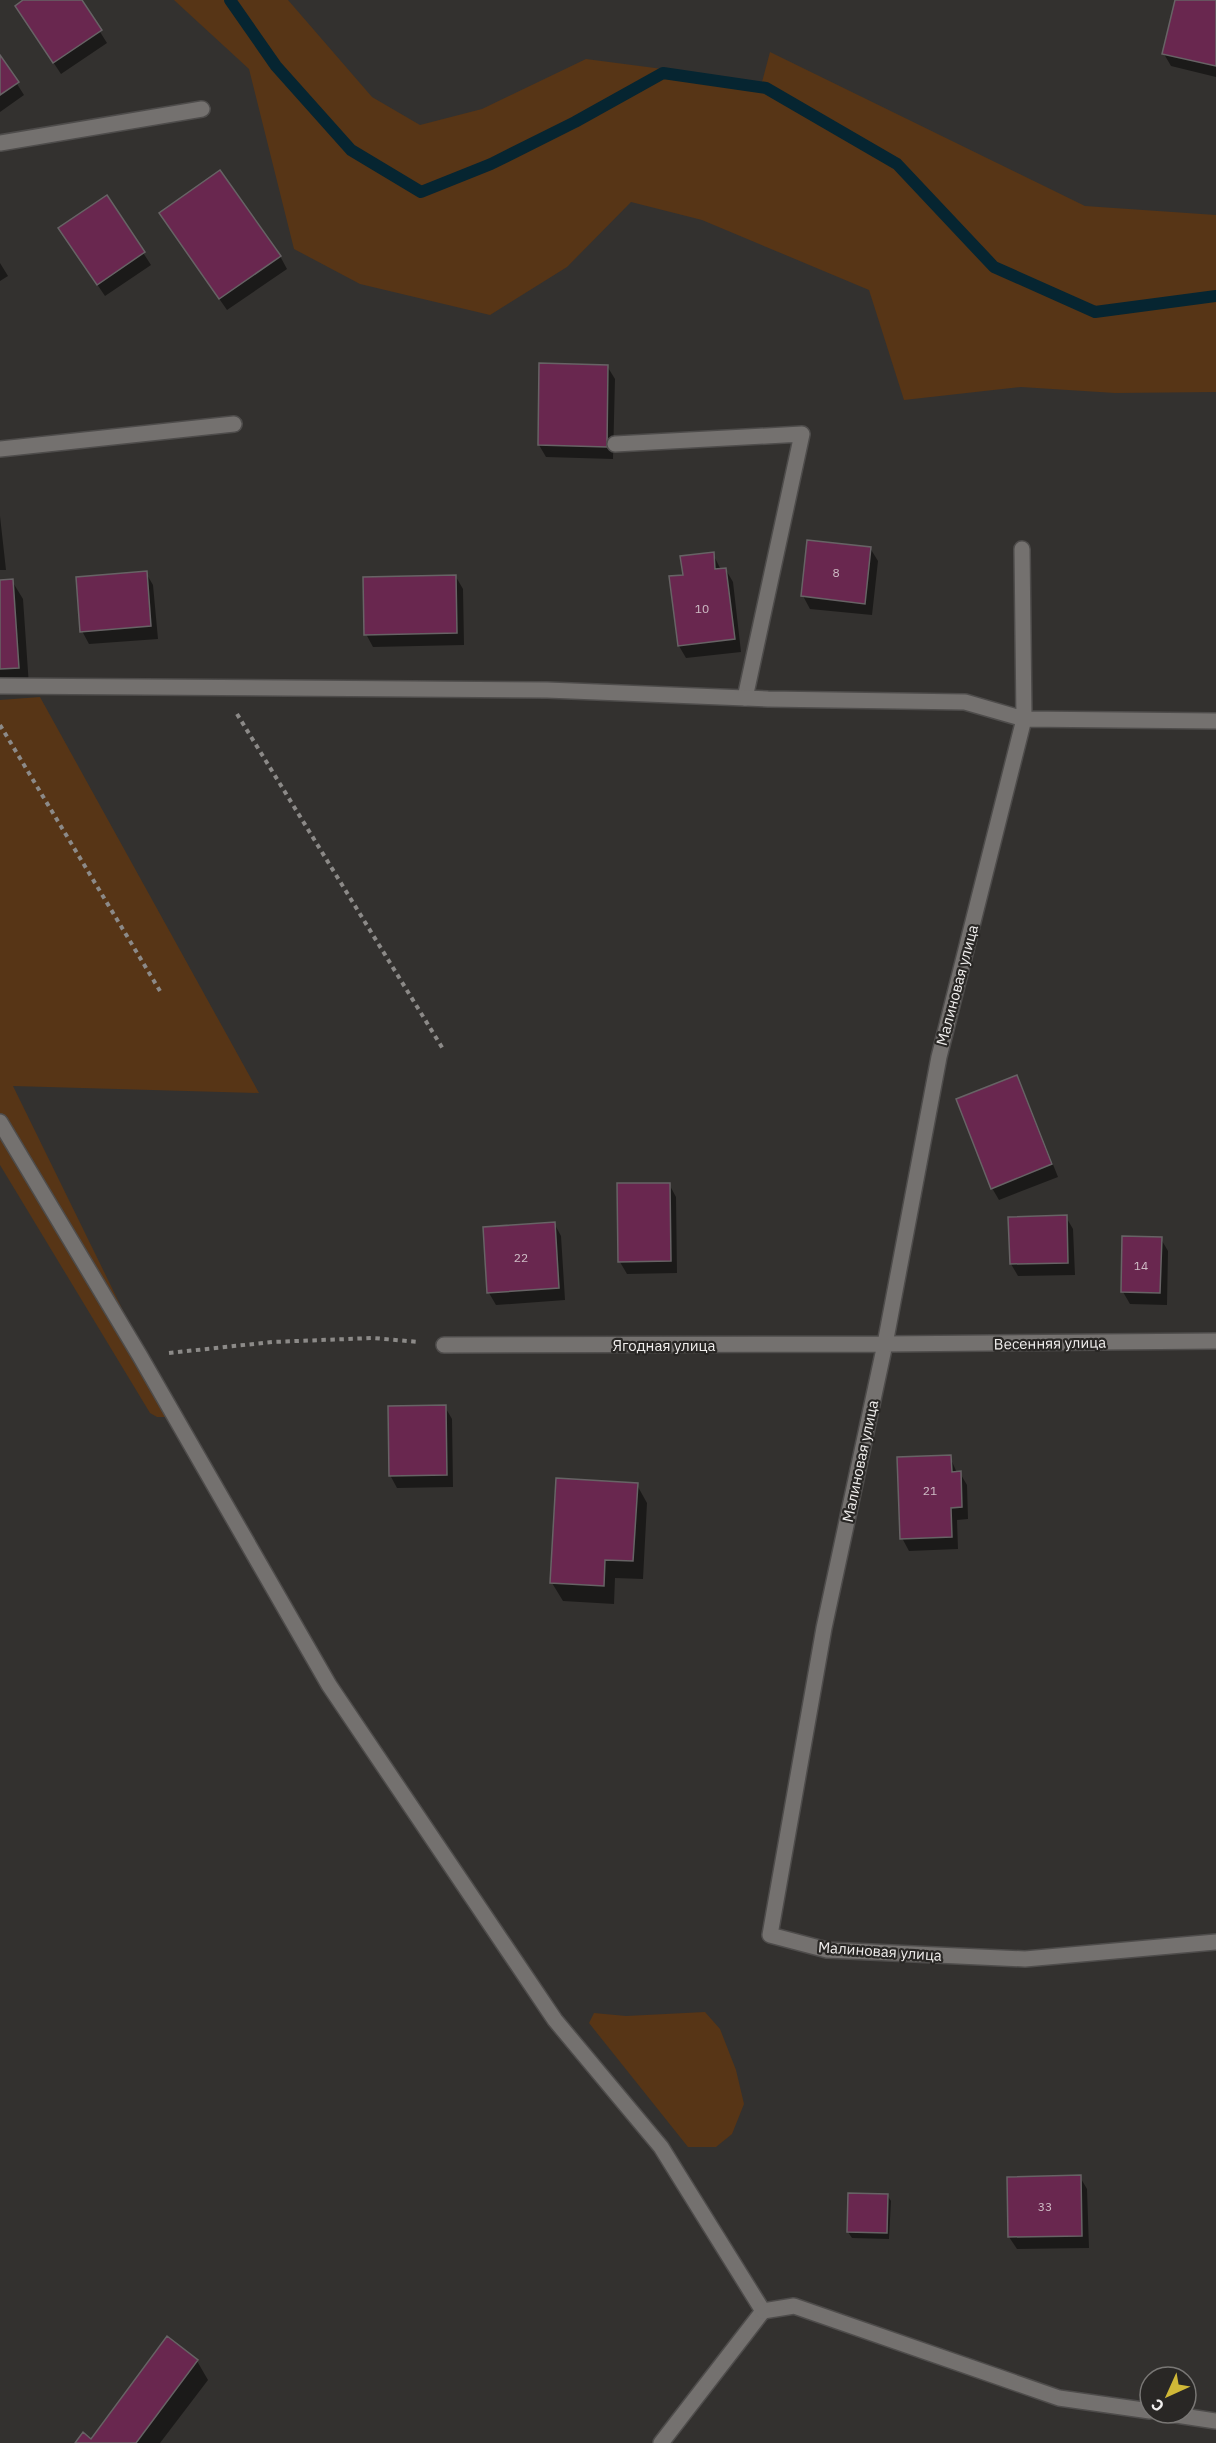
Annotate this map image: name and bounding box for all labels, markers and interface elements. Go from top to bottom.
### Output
house number: 8 [832,565,840,580]
house number: 10 [695,601,709,616]
street label: Малиновая улица [932,923,982,1047]
house number: 22 [514,1250,528,1265]
house number: 14 [1134,1258,1148,1273]
street label: Весенняя улица [994,1333,1106,1353]
street label: Ягодная улица [612,1336,716,1355]
street label: Малиновая улица [838,1398,882,1524]
house number: 21 [923,1483,937,1498]
street label: Малиновая улица [817,1937,943,1965]
house number: 33 [1038,2199,1052,2214]
north arrow [1138,2365,1198,2425]
text: С [1147,2395,1168,2416]

